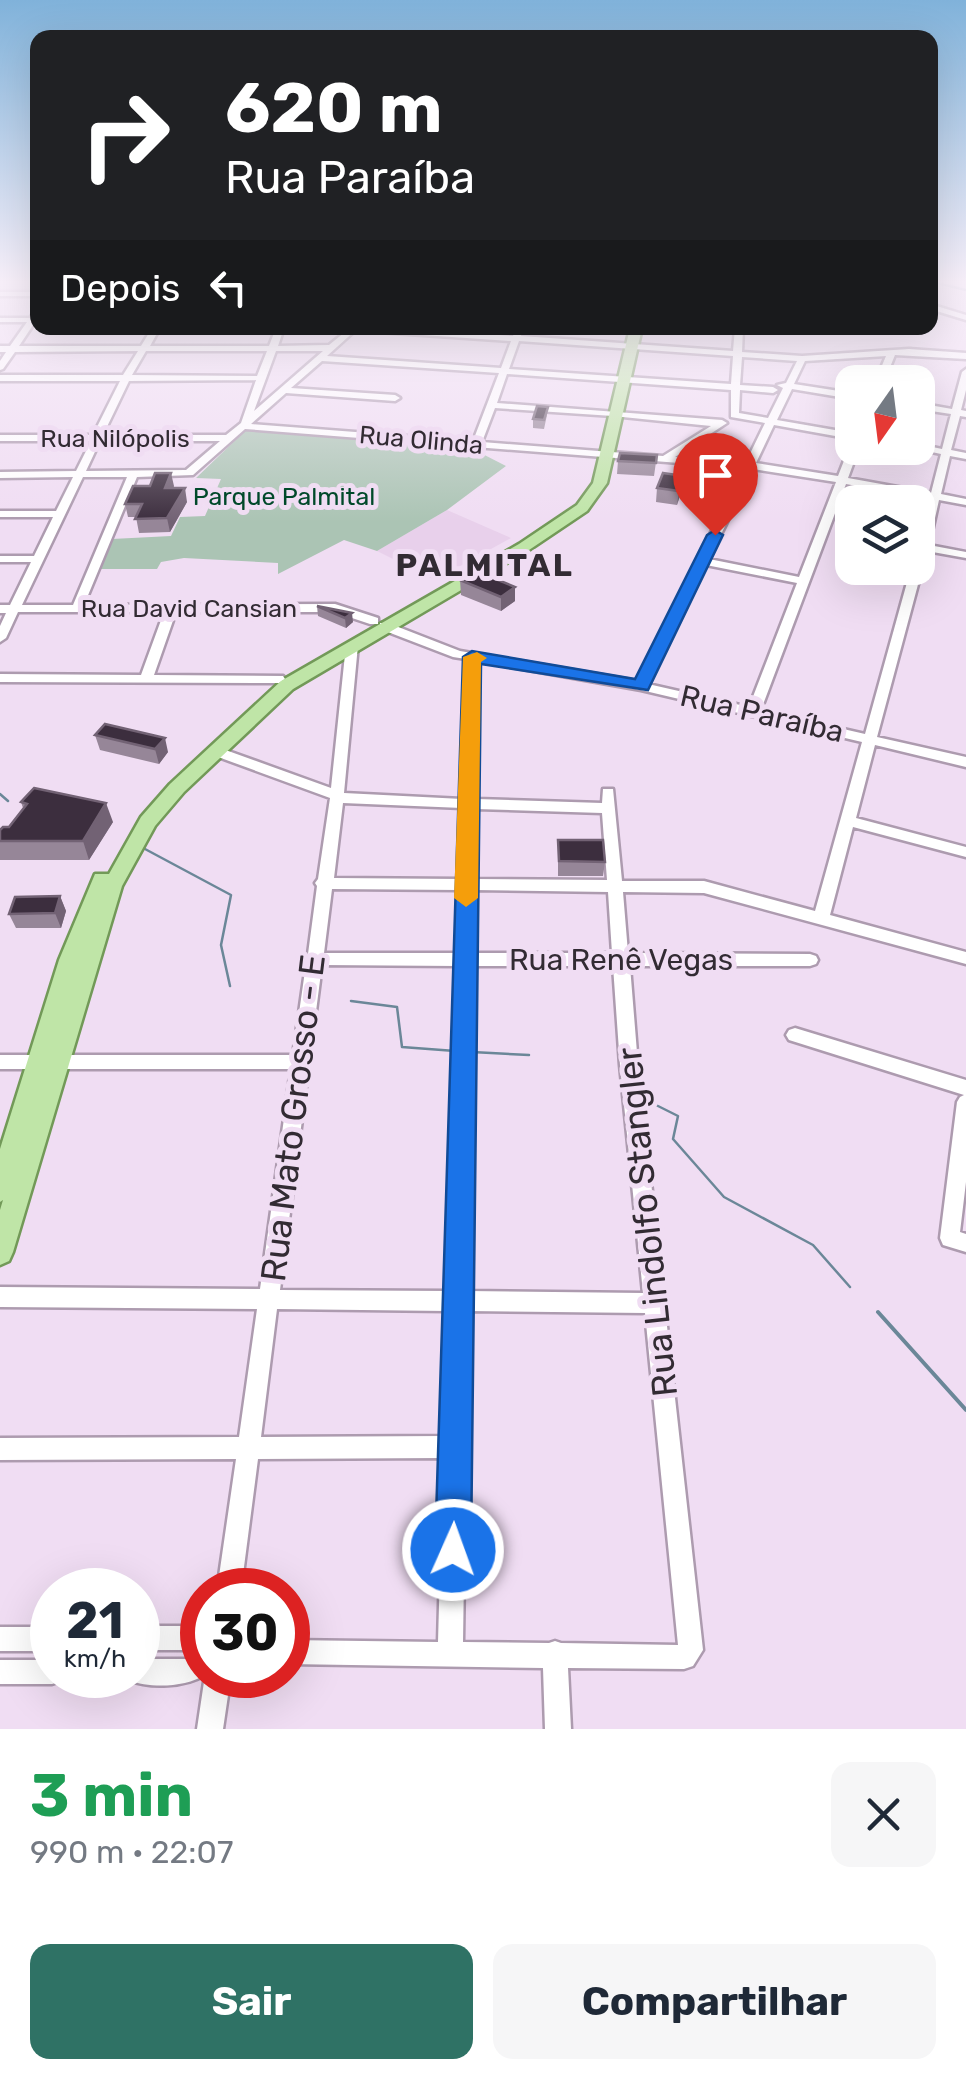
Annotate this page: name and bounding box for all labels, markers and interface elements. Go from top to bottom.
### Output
text: 620 m [225,67,443,150]
icon: right [60,70,190,200]
text: Rua Paraíba [225,151,475,204]
icon: left [201,260,256,315]
text: Depois [60,265,181,311]
north arrow [835,365,935,465]
map controls [835,365,935,585]
street label: Rua Olinda [358,420,484,460]
street label: Rua Nilópolis [40,424,190,453]
pin [673,433,758,536]
icon: arrive [688,448,743,503]
park label: Parque Palmital [193,482,375,511]
button: layers [835,485,935,585]
district label: PALMITAL [396,546,574,584]
street label: Rua David Cansian [81,594,297,623]
street label: Rua Paraíba [677,678,847,750]
street label: Rua Renê Vegas [509,942,733,978]
street label: Rua Mato Grosso - E [252,952,334,1284]
street label: Rua Lindolfo Stangler [608,1045,686,1399]
position arrow [401,1498,505,1602]
speed limit sign: 30 [180,1568,310,1698]
text: 21 [66,1591,124,1651]
text: km/h [64,1644,126,1673]
text: 3 min [30,1760,193,1831]
button: close [831,1762,936,1867]
text: 990 m · 22:07 [30,1833,233,1871]
button: Sair [30,1944,473,2059]
button: Compartilhar [493,1944,936,2059]

